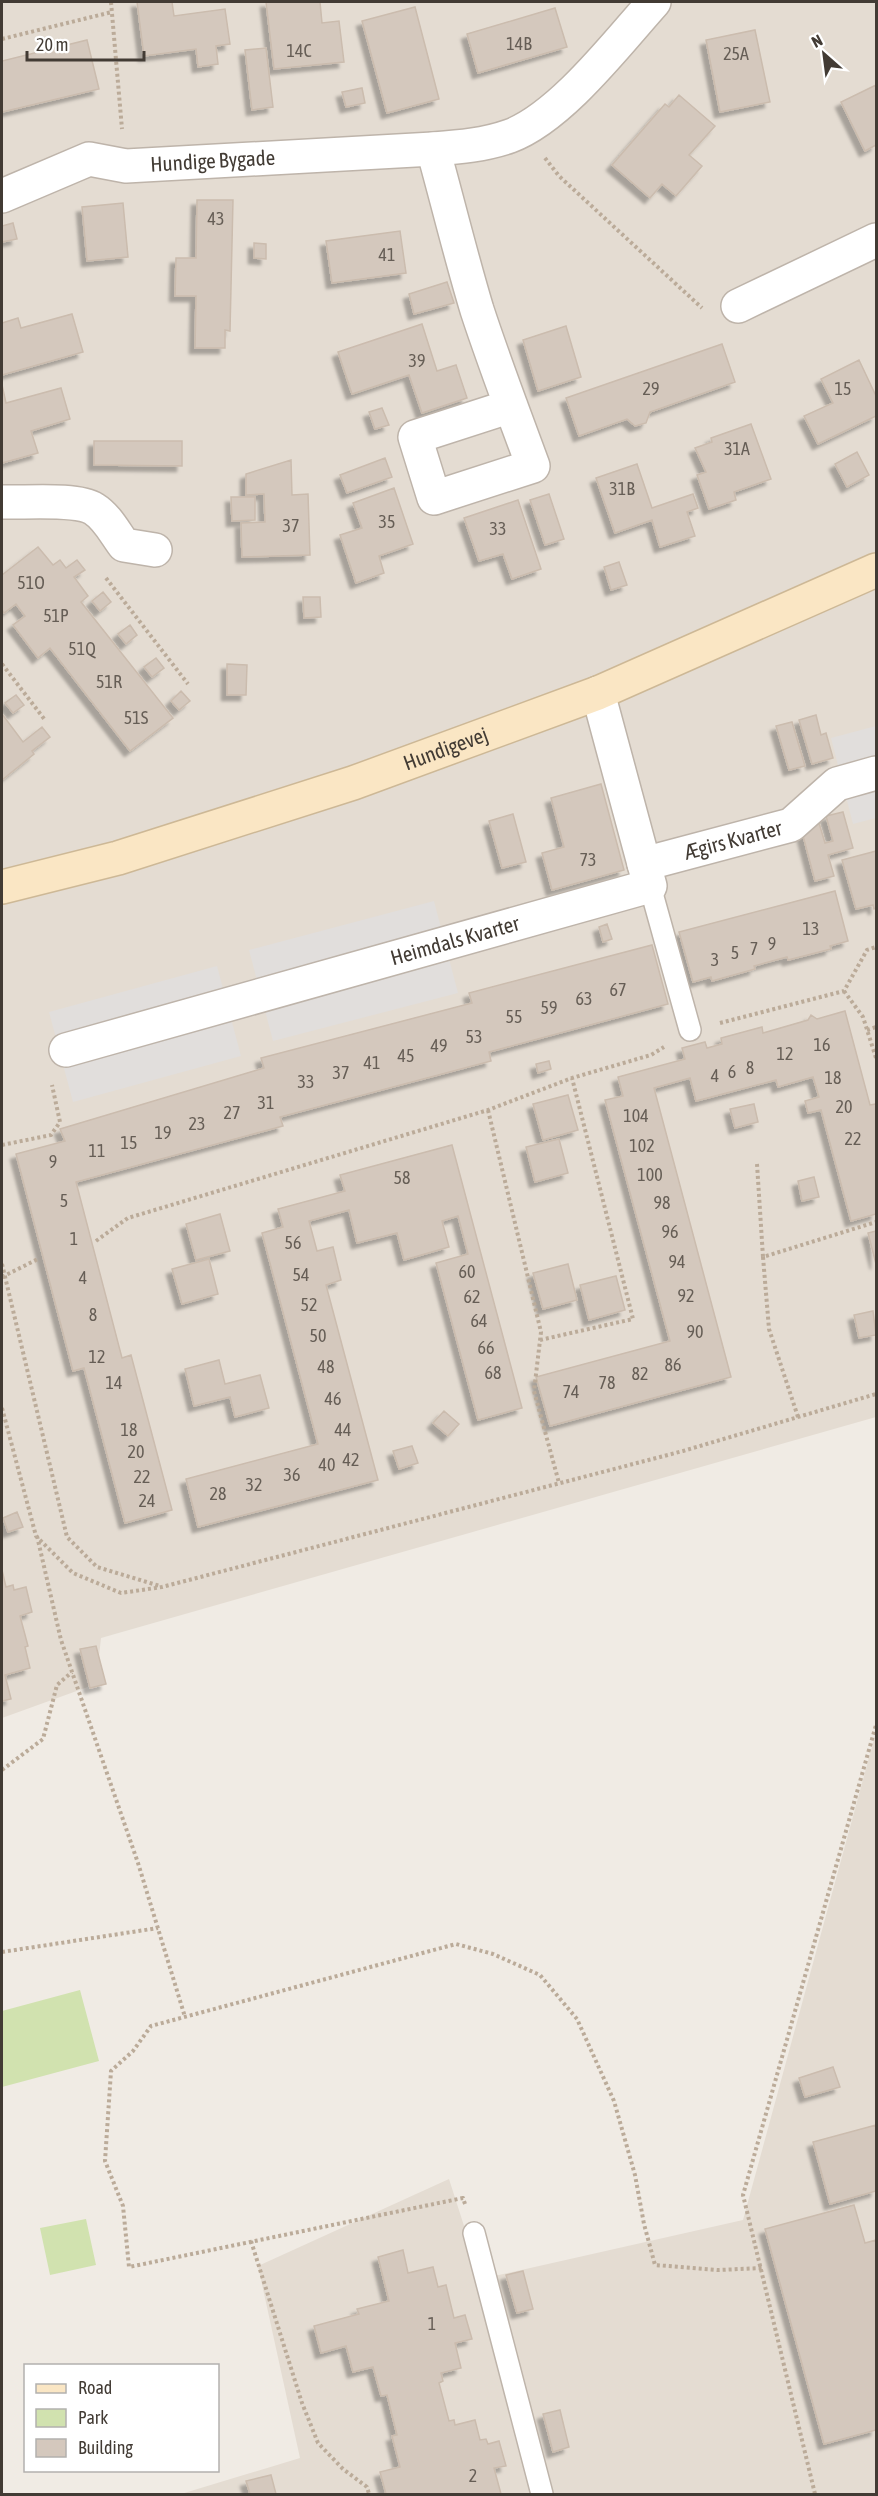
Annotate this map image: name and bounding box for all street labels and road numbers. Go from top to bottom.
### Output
street label: Hundige Bygade [150,145,276,176]
street label: Hundigevej [400,722,491,774]
street label: Ægirs Kvarter [681,815,785,864]
street label: Heimdals Kvarter [387,910,523,969]

